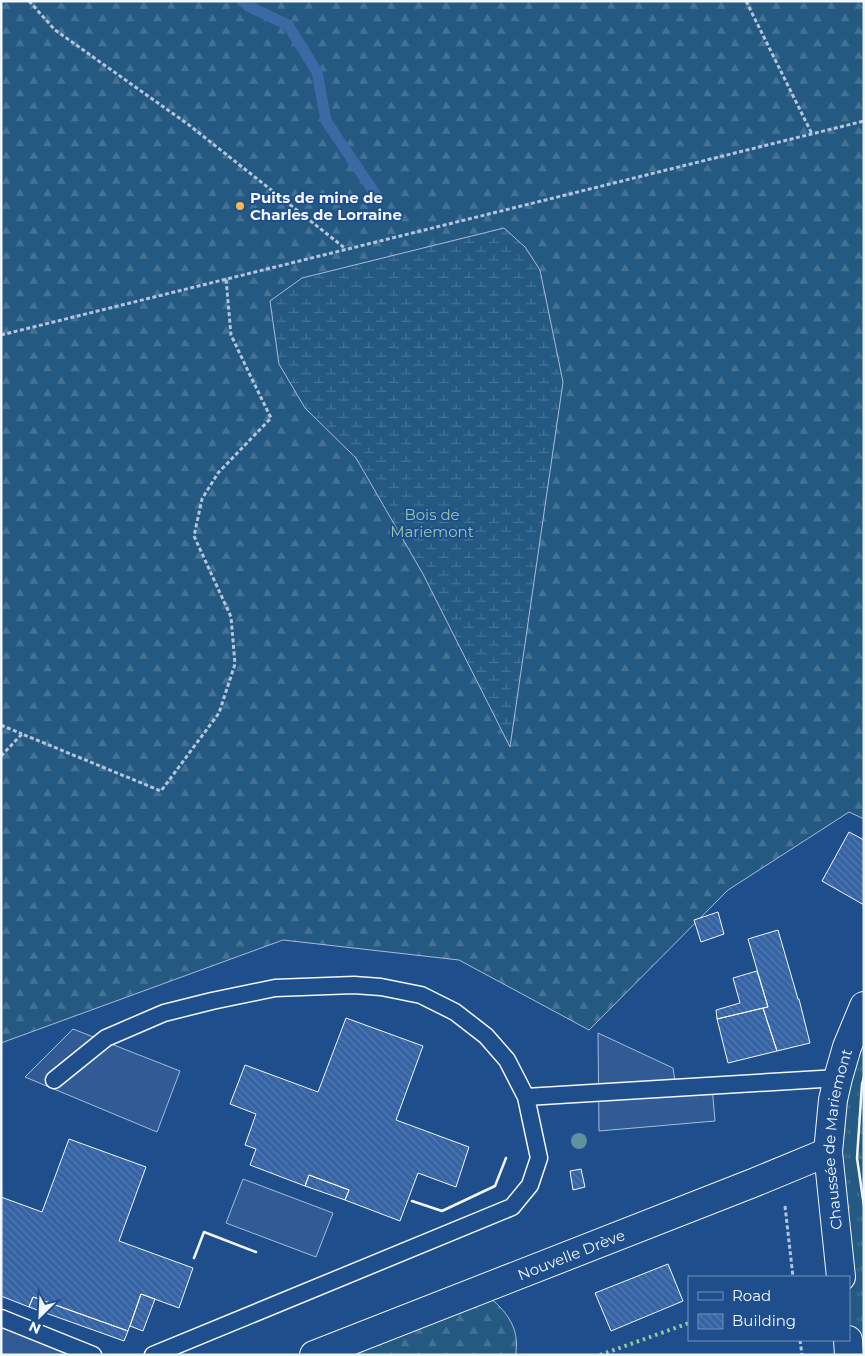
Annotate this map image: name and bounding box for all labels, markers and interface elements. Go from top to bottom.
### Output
place label: Puits de mine de Charles de Lorraine [250,188,402,224]
marker: Puits de mine de Charles de Lorraine [234,200,246,212]
park label: Bois de Mariemont [390,505,474,541]
street label: Chaussée de Mariemont [818,1046,856,1231]
street label: Nouvelle Drève [515,1225,627,1284]
legend [688,1276,850,1341]
text: Road [732,1286,771,1305]
north arrow [15,1291,65,1341]
text: Building [732,1311,796,1330]
text: N [26,1317,44,1338]

